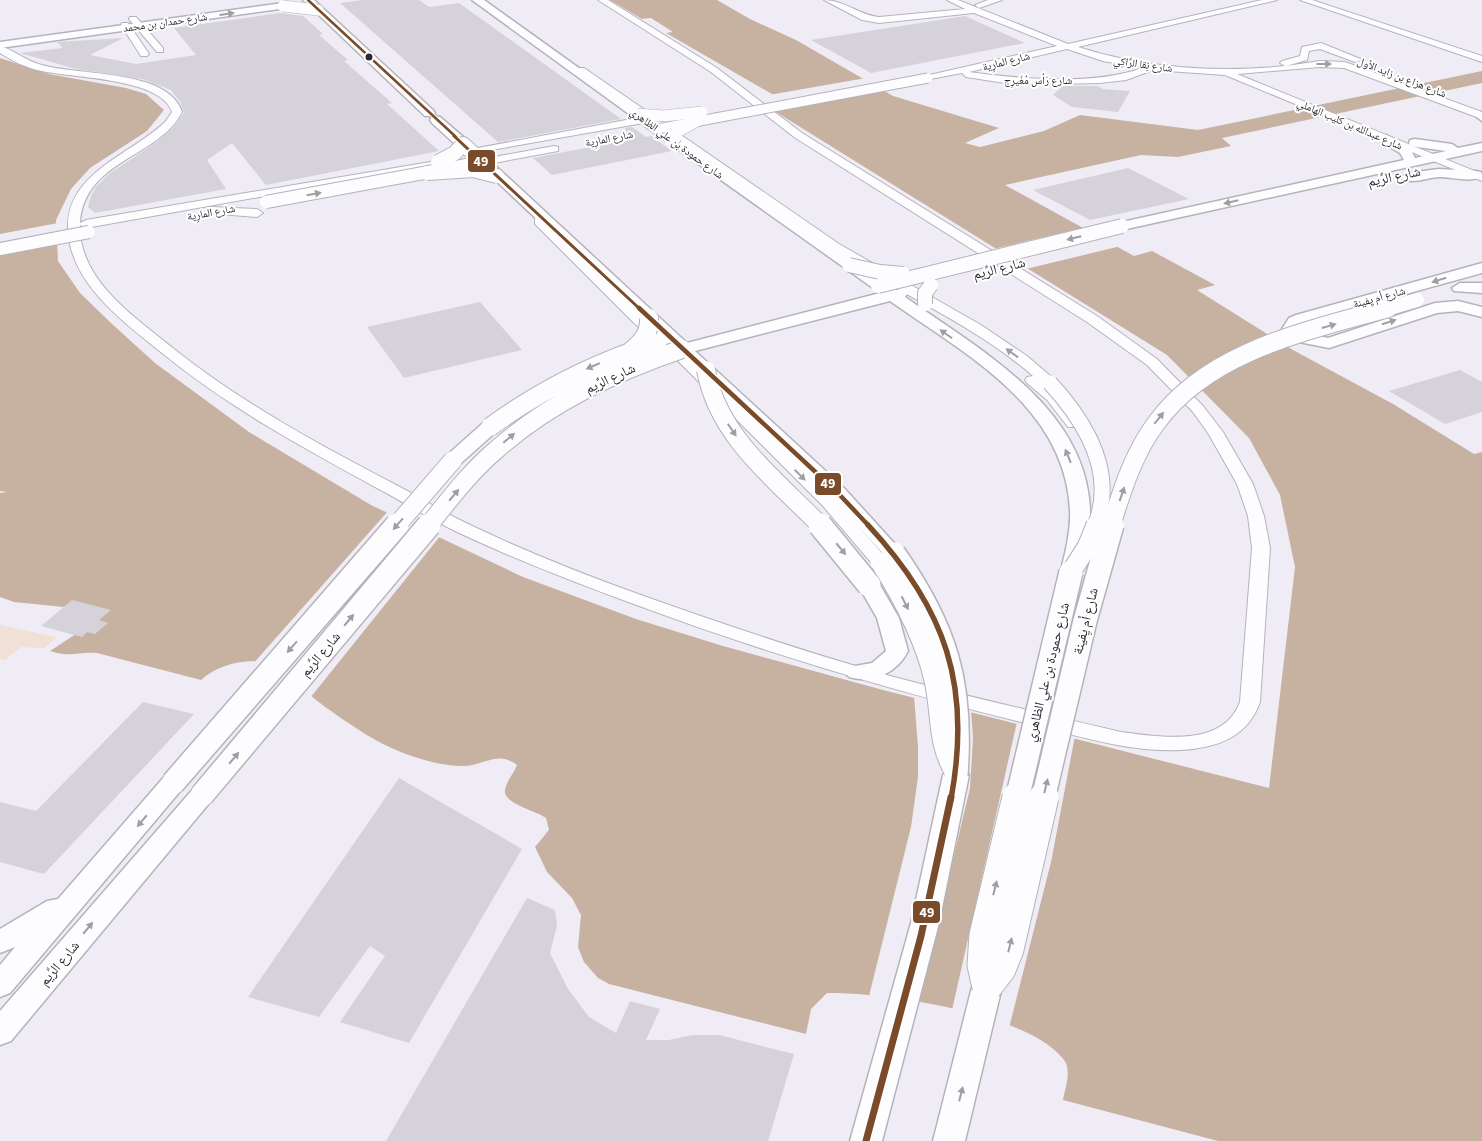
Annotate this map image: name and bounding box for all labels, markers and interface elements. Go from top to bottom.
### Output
street label: شارع حمدان بن محمد [122,9,208,36]
one-way arrow [220,10,236,18]
street label: شارع المارِية [981,48,1032,75]
unlabelled marker [364,52,374,62]
street label: شارع نِقا الرَّاكِي [1112,53,1173,77]
street label: شارع هزاع بن زايد الأول [1355,54,1449,101]
one-way arrow [1316,60,1332,68]
street label: شارع رَأس مُغَيرِج [1004,73,1072,88]
street label: شارع عبدالله بن كليب الهاملي [1294,95,1405,154]
street label: شارع حمودة بن علي الظاهري [626,104,727,183]
street label: شارع المارِية [584,127,634,151]
line badge: 49 [467,149,496,173]
text: 49 [474,152,488,172]
street label: شارع الرِّيم [1366,162,1422,192]
one-way arrow [307,189,323,197]
one-way arrow [1224,198,1239,206]
street label: شارع المارِية [186,201,236,224]
one-way arrow [1067,234,1082,242]
street label: شارع الرِّيم [971,253,1028,285]
one-way arrow [1431,277,1446,285]
street label: شارع أم يِفينة [1351,283,1407,312]
one-way arrow [1382,317,1397,325]
one-way arrow [1322,321,1337,329]
one-way arrow [940,329,953,339]
one-way arrow [1006,347,1019,358]
street label: شارع الرِّيم [582,359,639,399]
one-way arrow [586,363,600,371]
one-way arrow [1153,412,1164,425]
one-way arrow [727,423,737,437]
one-way arrow [502,433,515,444]
one-way arrow [1064,449,1072,463]
one-way arrow [794,469,806,481]
line badge: 49 [814,472,842,496]
text: 49 [821,474,835,494]
one-way arrow [1118,486,1126,501]
one-way arrow [448,489,459,502]
one-way arrow [393,517,404,530]
one-way arrow [836,543,847,556]
street label: شارع أم يِفينة [1068,586,1104,657]
one-way arrow [901,596,909,611]
street label: شارع حمودة بن علي الظاهري [1021,601,1075,744]
one-way arrow [344,613,355,626]
street label: شارع الرِّيم [296,628,346,682]
one-way arrow [286,640,298,652]
one-way arrow [228,751,239,764]
one-way arrow [1042,779,1050,794]
one-way arrow [136,814,148,826]
one-way arrow [991,880,999,895]
line badge: 49 [912,900,941,924]
text: 49 [920,903,934,923]
one-way arrow [83,922,94,935]
street label: شارع الرِّيم [35,937,85,991]
one-way arrow [1006,937,1014,952]
one-way arrow [957,1086,965,1101]

